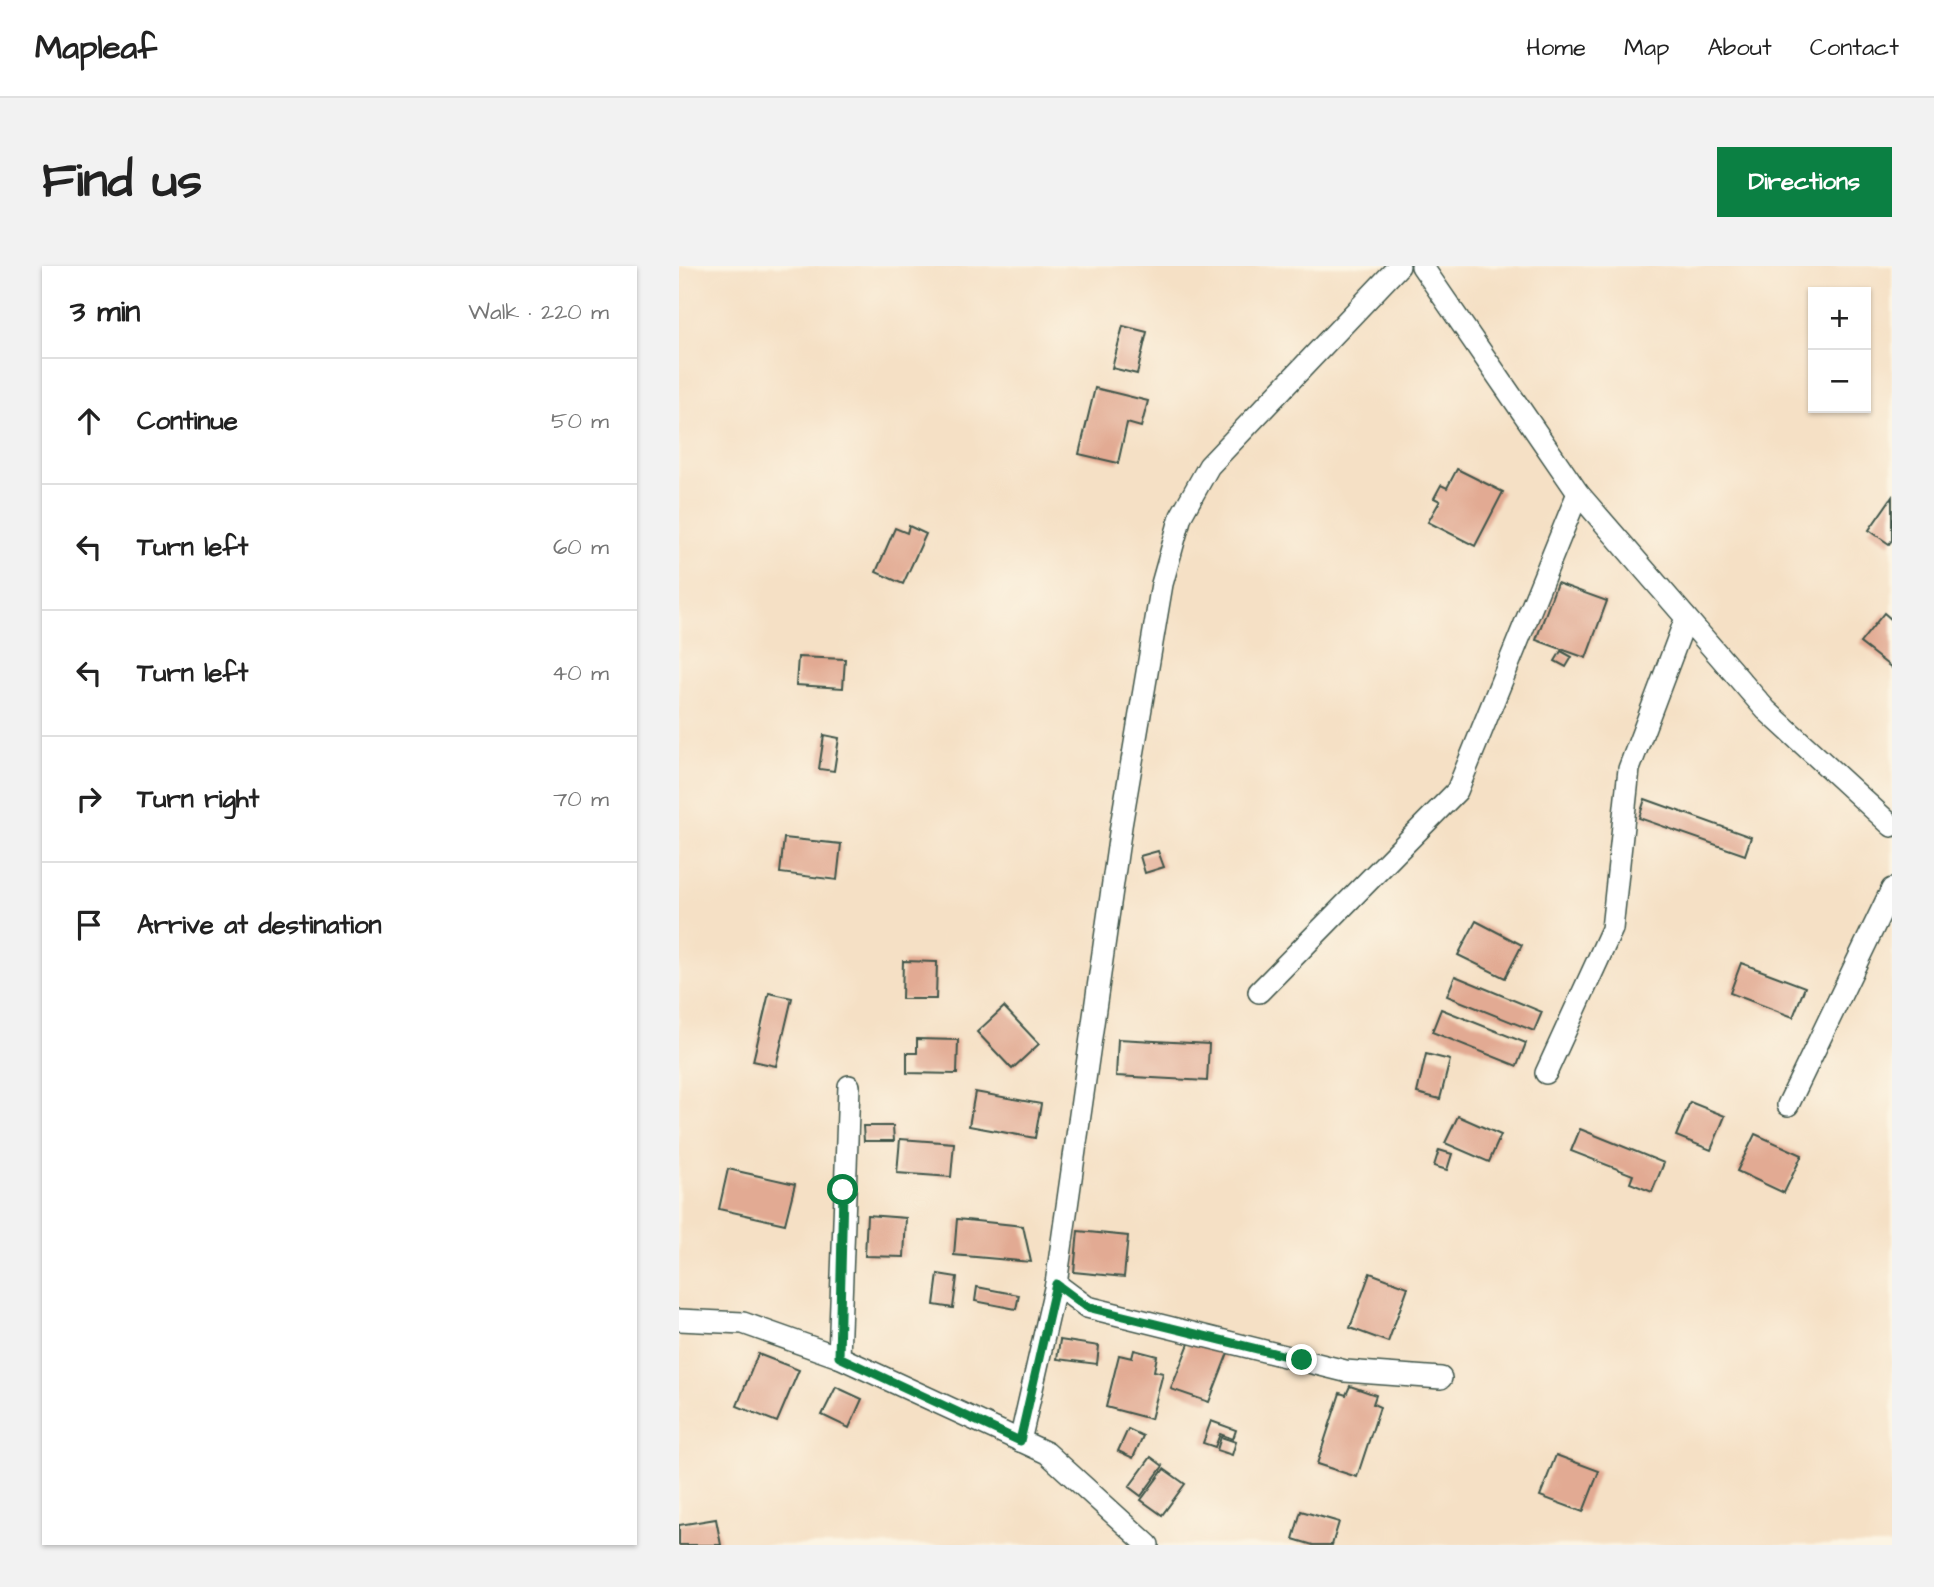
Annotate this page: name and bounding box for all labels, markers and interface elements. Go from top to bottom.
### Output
text: Mapleaf [35,25,157,71]
text: Home [1526,31,1586,65]
text: Map [1624,31,1669,65]
text: About [1707,31,1772,65]
text: Contact [1810,31,1899,65]
button: Directions [1717,147,1892,217]
text: Find us [42,148,202,216]
map controls [1808,287,1871,413]
button: + [1808,287,1871,350]
text: 3 min [70,291,140,333]
text: Walk · 220 m [468,296,609,328]
button: − [1808,350,1871,413]
icon: ahead [70,402,108,440]
text: Continue [137,403,238,439]
text: 50 m [551,405,609,437]
icon: left [70,528,108,566]
text: Turn left [137,529,248,565]
text: 60 m [553,531,609,563]
icon: left [70,654,108,692]
text: Turn left [137,655,248,691]
text: 40 m [552,657,609,689]
icon: right [70,780,108,818]
text: Turn right [137,781,259,817]
text: 70 m [553,783,609,815]
icon: arrive [70,906,108,944]
text: Arrive at destination [137,907,382,943]
route start [827,1174,858,1205]
route end [1286,1344,1317,1375]

